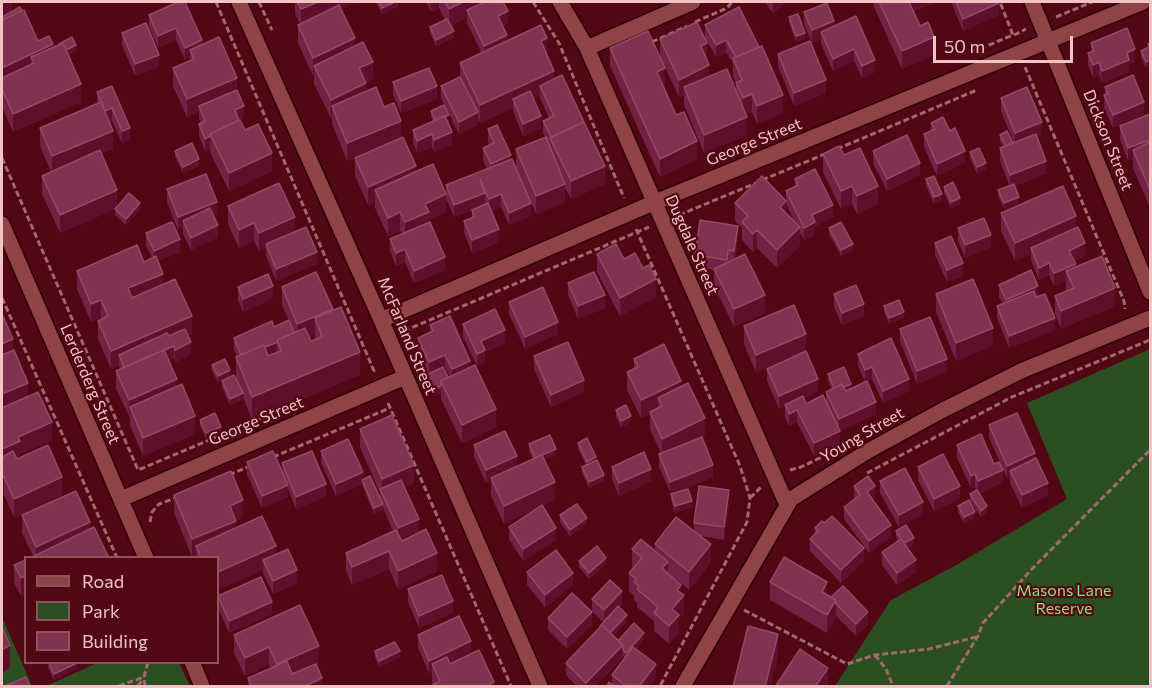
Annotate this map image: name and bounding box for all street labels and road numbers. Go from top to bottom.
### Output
street label: Dickson Street [1079,87,1137,193]
street label: George Street [703,114,805,170]
street label: Dugdale Street [661,192,723,298]
street label: McFarland Street [374,274,440,398]
street label: Lerderderg Street [56,321,124,447]
street label: George Street [206,392,306,450]
street label: Young Street [817,403,907,467]

